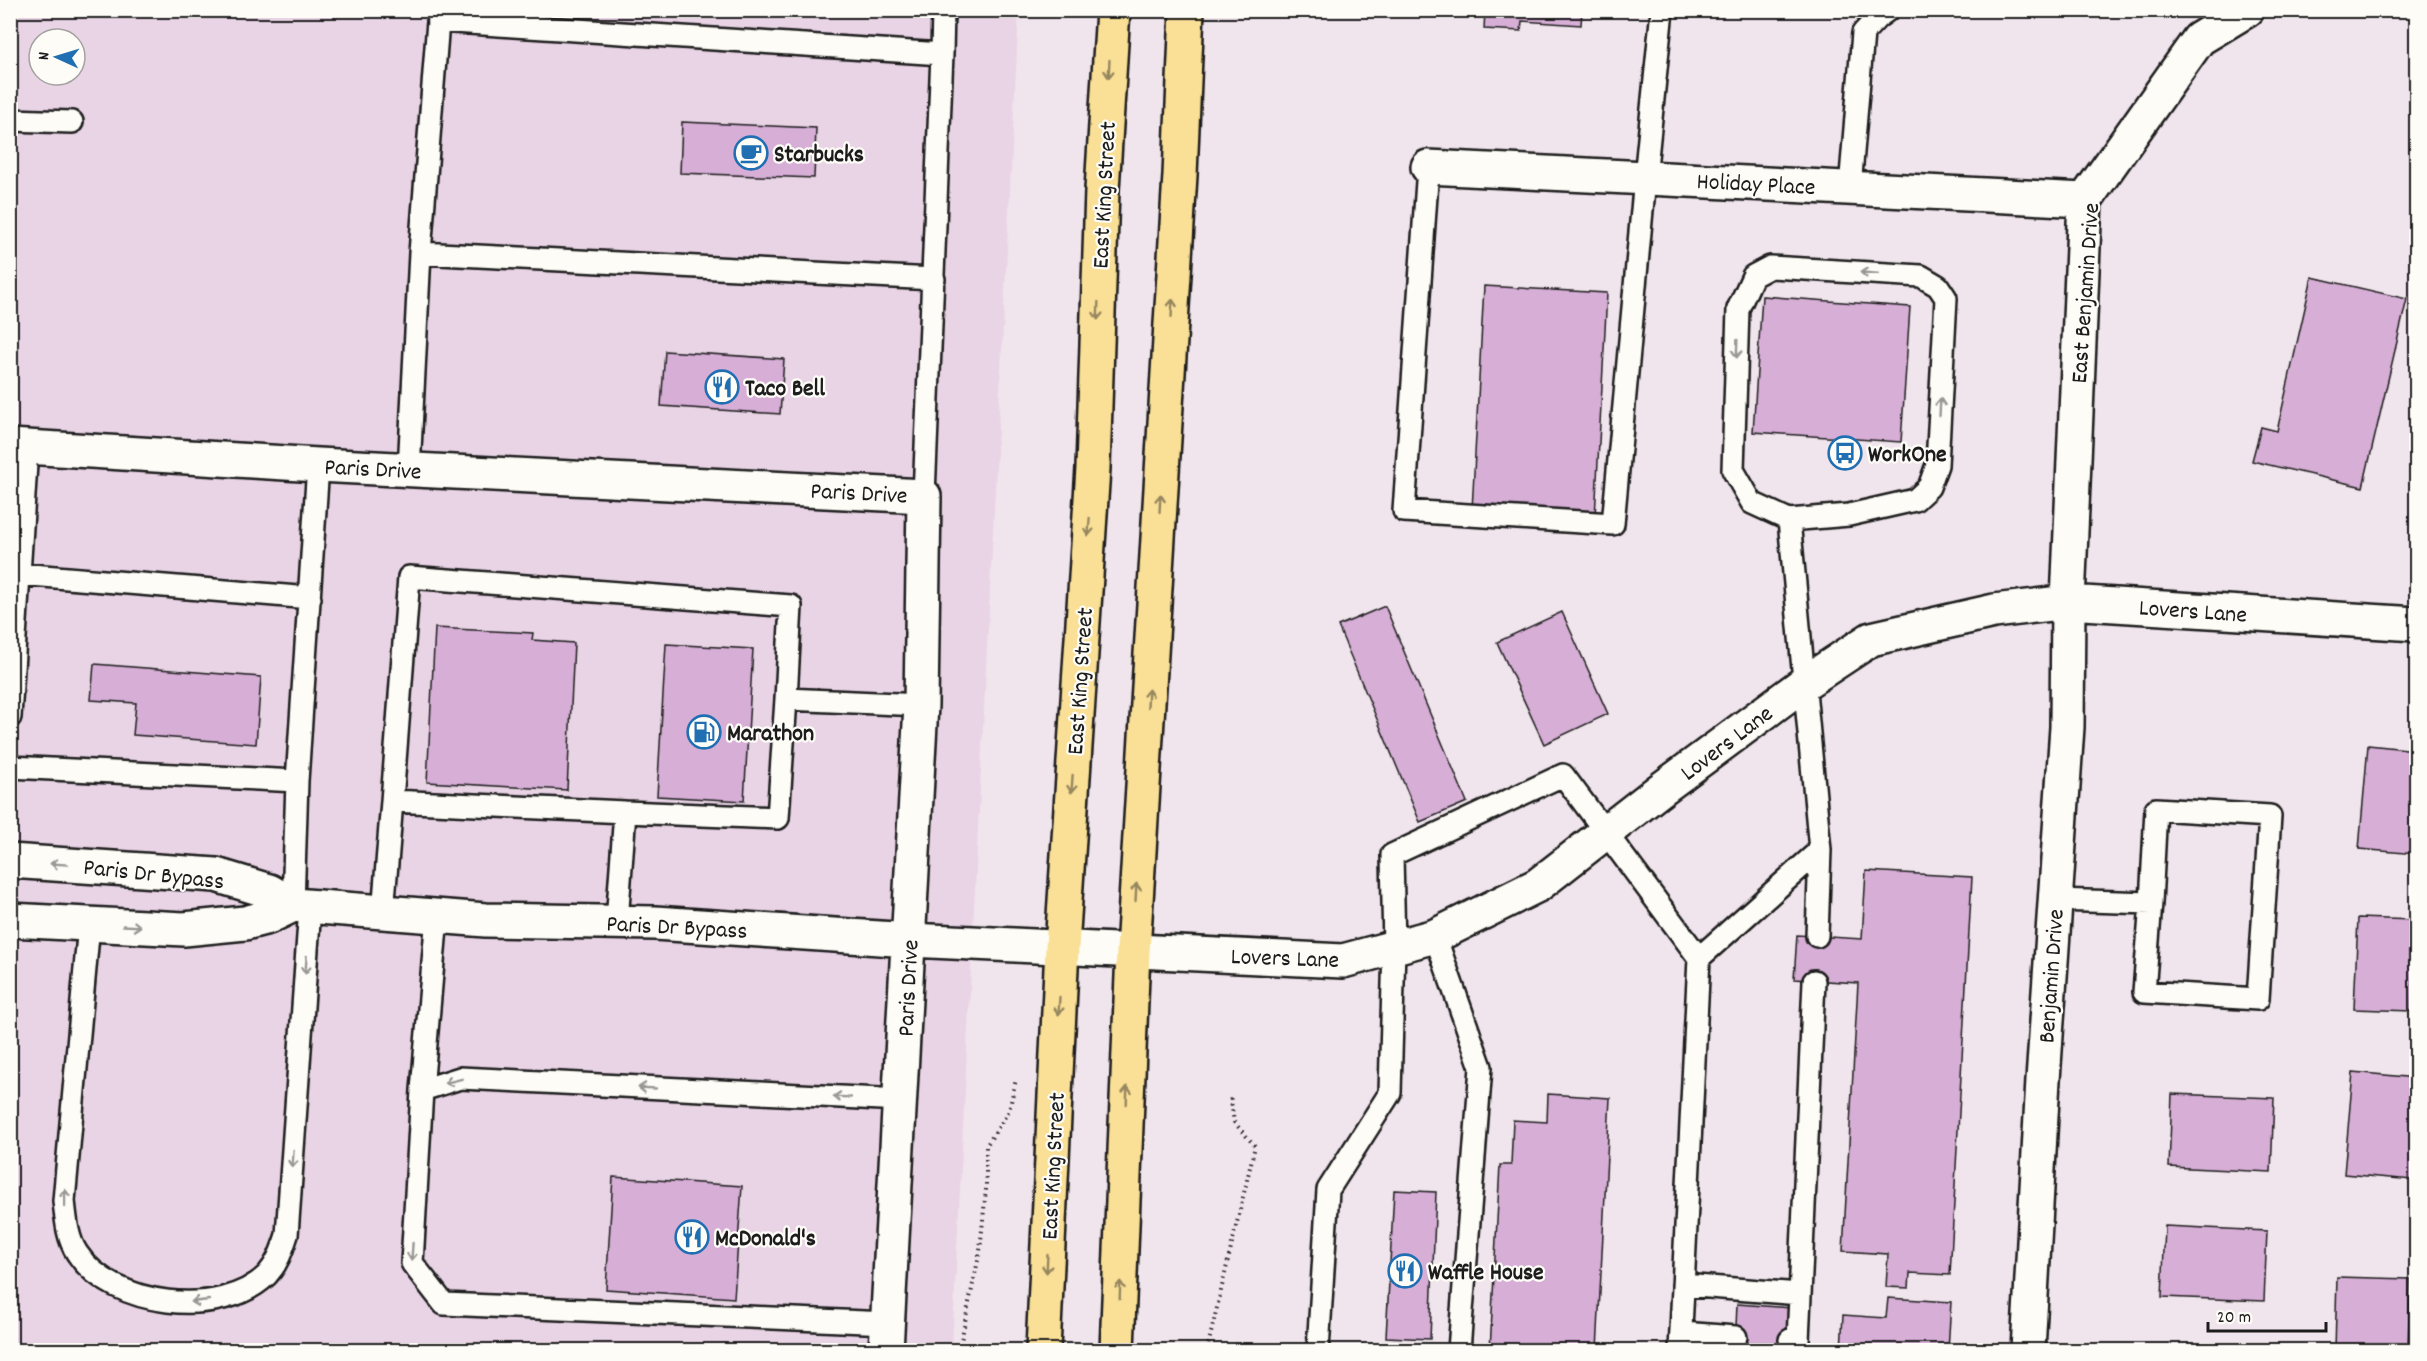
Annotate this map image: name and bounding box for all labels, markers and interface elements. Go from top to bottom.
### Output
north arrow [27,27,87,87]
text: N [33,51,56,61]
one-way arrow [1104,58,1115,78]
street label: East King Street [1085,120,1127,270]
cafe icon: Starbucks [733,135,769,171]
place label: Starbucks [774,139,864,173]
street label: Holiday Place [1696,166,1816,206]
street label: East Benjamin Drive [2064,202,2110,385]
one-way arrow [1860,267,1880,278]
one-way arrow [1166,299,1177,319]
one-way arrow [1092,301,1104,321]
one-way arrow [1731,339,1742,359]
restaurant icon: Taco Bell [704,369,740,405]
place label: Taco Bell [745,373,825,407]
one-way arrow [1934,398,1945,418]
bus stop icon: WorkOne [1827,435,1863,471]
place label: WorkOne [1868,439,1947,473]
street label: Paris Drive [323,451,422,491]
street label: Paris Drive [809,475,908,515]
one-way arrow [1154,494,1165,514]
one-way arrow [1083,516,1094,536]
street label: Lovers Lane [2138,592,2248,634]
street label: East King Street [1060,606,1104,756]
one-way arrow [1143,688,1154,708]
street label: Lovers Lane [1674,698,1781,791]
fuel station icon: Marathon [686,714,722,750]
place label: Marathon [727,718,814,752]
one-way arrow [1067,774,1078,794]
street label: Paris Dr Bypass [82,852,226,900]
one-way arrow [50,858,70,869]
one-way arrow [1131,883,1142,903]
street label: Paris Dr Bypass [605,908,748,950]
street label: Benjamin Drive [2031,908,2075,1044]
one-way arrow [121,921,141,932]
street label: Paris Drive [890,939,930,1038]
street label: Lovers Lane [1230,941,1340,979]
one-way arrow [301,954,312,974]
one-way arrow [1054,995,1065,1015]
one-way arrow [444,1075,463,1087]
one-way arrow [638,1082,658,1093]
one-way arrow [1122,1085,1133,1105]
street label: East King Street [1034,1091,1076,1241]
one-way arrow [833,1092,853,1103]
one-way arrow [287,1149,298,1169]
one-way arrow [59,1189,71,1209]
restaurant icon: McDonald's [674,1219,710,1255]
place label: McDonald's [715,1223,816,1257]
one-way arrow [407,1242,418,1262]
one-way arrow [1042,1253,1053,1273]
restaurant icon: Waffle House [1387,1253,1423,1289]
place label: Waffle House [1428,1257,1544,1291]
one-way arrow [1114,1280,1125,1300]
scale bar [2208,1295,2326,1333]
one-way arrow [190,1296,210,1307]
text: 20 m [2217,1306,2251,1331]

